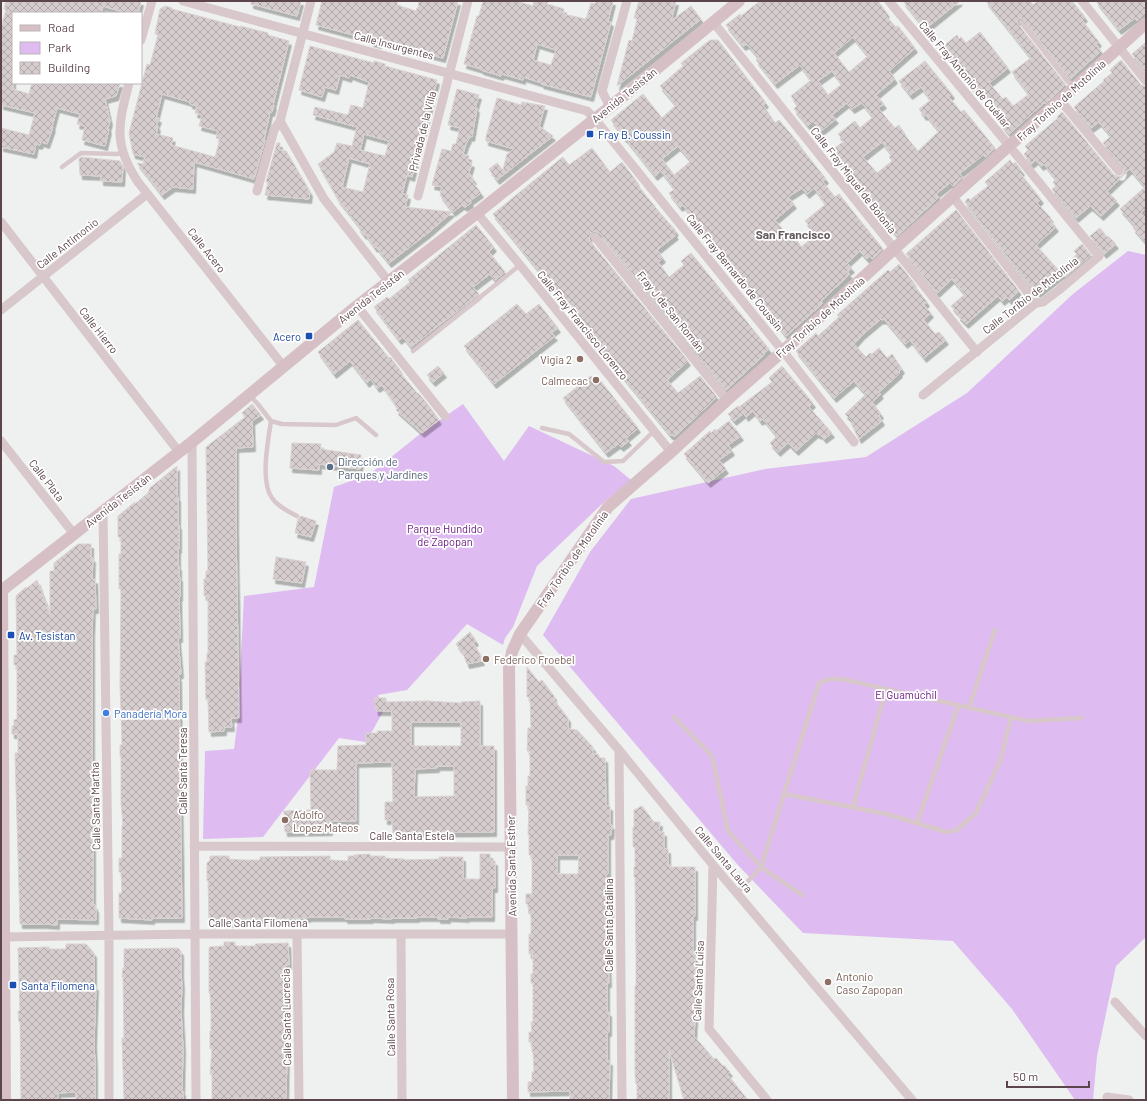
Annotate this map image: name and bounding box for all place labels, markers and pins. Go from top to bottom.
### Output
place label: Fray B. Coussin [598,128,671,141]
marker: Fray B. Coussin [585,129,595,139]
place label: Acero [273,330,301,343]
marker: Acero [304,331,314,341]
place label: Vigia 2 [540,353,572,366]
marker: Vigia 2 [575,354,585,364]
place label: Calmecac [541,374,588,387]
marker: Calmecac [591,375,601,385]
place label: Dirección de Parques y Jardines [338,455,428,481]
marker: Dirección de Parques y Jardines [325,462,335,472]
place label: Av. Tesistan [19,629,76,642]
marker: Av. Tesistan [6,630,16,640]
place label: Federico Froebel [494,653,574,666]
marker: Federico Froebel [481,654,491,664]
place label: Panadería Mora [114,707,187,720]
marker: Panadería Mora [101,708,111,718]
place label: Adolfo Lopez Mateos [293,808,359,834]
marker: Adolfo Lopez Mateos [280,815,290,825]
place label: Antonio Caso Zapopan [836,970,903,996]
marker: Antonio Caso Zapopan [823,977,833,987]
place label: Santa Filomena [21,979,95,992]
marker: Santa Filomena [8,980,18,990]

